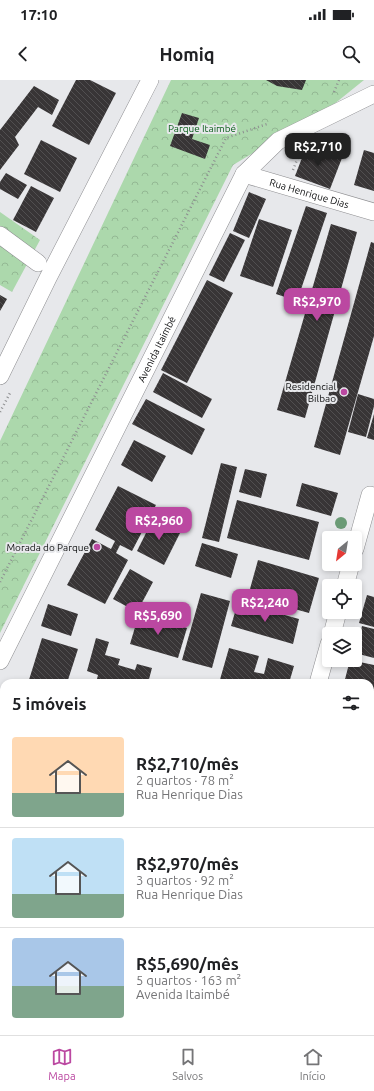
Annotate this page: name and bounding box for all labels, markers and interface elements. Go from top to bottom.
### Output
text: 17:10 [20,6,58,23]
icon: back [12,43,34,65]
icon: search [340,43,362,65]
text: Homiq [159,44,215,64]
park label: Parque Itaimbé [168,123,236,134]
pin: R$2,710 [281,133,355,167]
text: R$2,710 [294,139,342,153]
street label: Rua Henrique Dias [268,176,350,210]
pin: R$2,970 [280,288,354,322]
text: R$2,970 [293,294,341,308]
street label: Avenida Itaimbé [135,314,177,384]
place label: Residencial Bilbao [286,381,336,404]
marker: Residencial Bilbao [339,387,349,397]
pin: R$2,960 [122,507,196,541]
text: R$2,960 [135,513,183,527]
north arrow [322,531,362,571]
map controls [322,531,362,667]
place label: Morada do Parque [6,542,89,553]
marker: Morada do Parque [92,542,102,552]
button: locate [322,579,362,619]
pin: R$2,240 [228,589,302,623]
text: R$2,240 [241,595,289,609]
pin: R$5,690 [121,602,195,636]
text: R$5,690 [134,608,182,622]
button: layers [322,627,362,667]
icon: filters [340,692,362,714]
text: 5 imóveis [12,694,87,713]
icon: home [44,753,92,801]
text: R$2,710/mês [136,754,239,773]
text: 2 quartos · 78 m² [136,773,234,787]
text: Rua Henrique Dias [136,787,243,801]
icon: home [44,854,92,902]
text: R$2,970/mês [136,854,239,873]
text: 3 quartos · 92 m² [136,873,234,887]
text: Rua Henrique Dias [136,887,243,901]
icon: home [44,954,92,1002]
text: R$5,690/mês [136,954,239,973]
text: 5 quartos · 163 m² [136,973,241,987]
text: Avenida Itaimbé [136,987,230,1001]
tab: Mapa [48,1046,76,1082]
tab: Salvos [172,1046,203,1082]
tab: Início [300,1046,326,1082]

